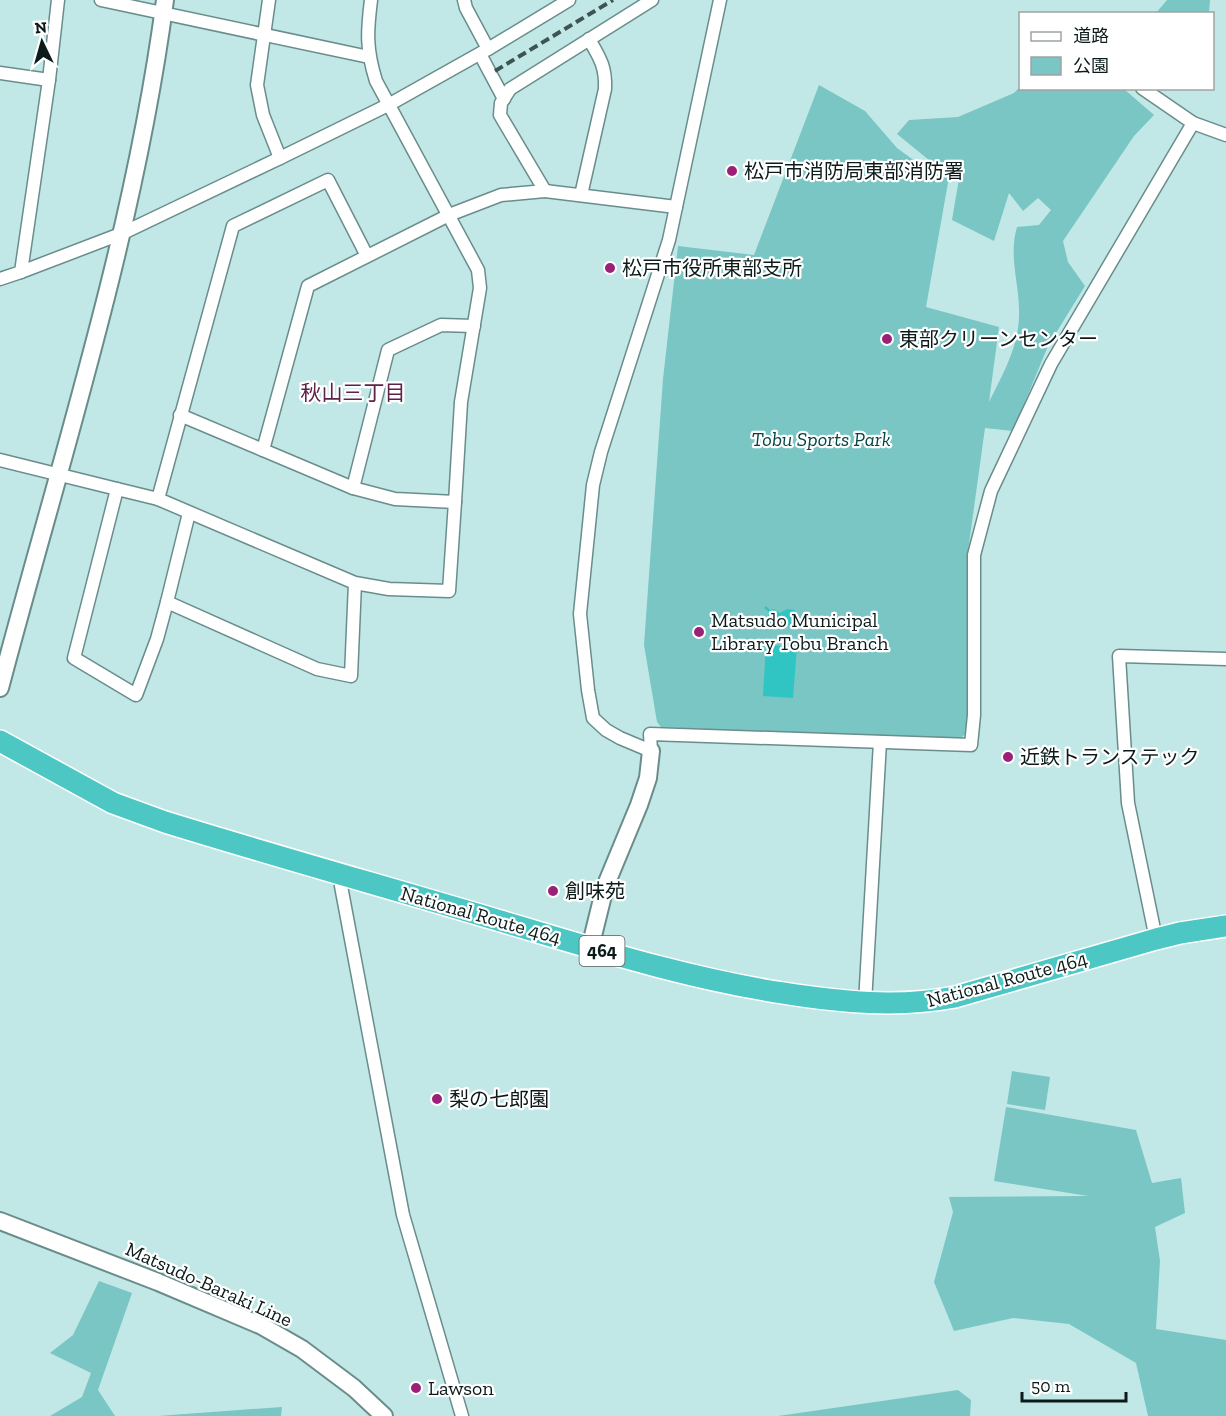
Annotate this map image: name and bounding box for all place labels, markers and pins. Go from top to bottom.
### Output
place label: 松戸市消防局東部消防署 [744,159,964,183]
marker: 松戸市消防局東部消防署 [725,164,739,178]
place label: 松戸市役所東部支所 [622,256,802,280]
marker: 松戸市役所東部支所 [603,261,617,275]
place label: 東部クリーンセンター [899,327,1098,351]
marker: 東部クリーンセンター [880,332,894,346]
place label: Matsudo Municipal Library Tobu Branch [711,608,889,655]
marker: Matsudo Municipal Library Tobu Branch [692,625,706,639]
place label: 近鉄トランステック [1020,745,1200,769]
marker: 近鉄トランステック [1001,750,1015,764]
place label: 創味苑 [565,879,625,903]
marker: 創味苑 [546,884,560,898]
place label: 梨の七郎園 [449,1087,549,1111]
marker: 梨の七郎園 [430,1092,444,1106]
place label: Lawson [428,1376,494,1400]
marker: Lawson [409,1381,423,1395]

